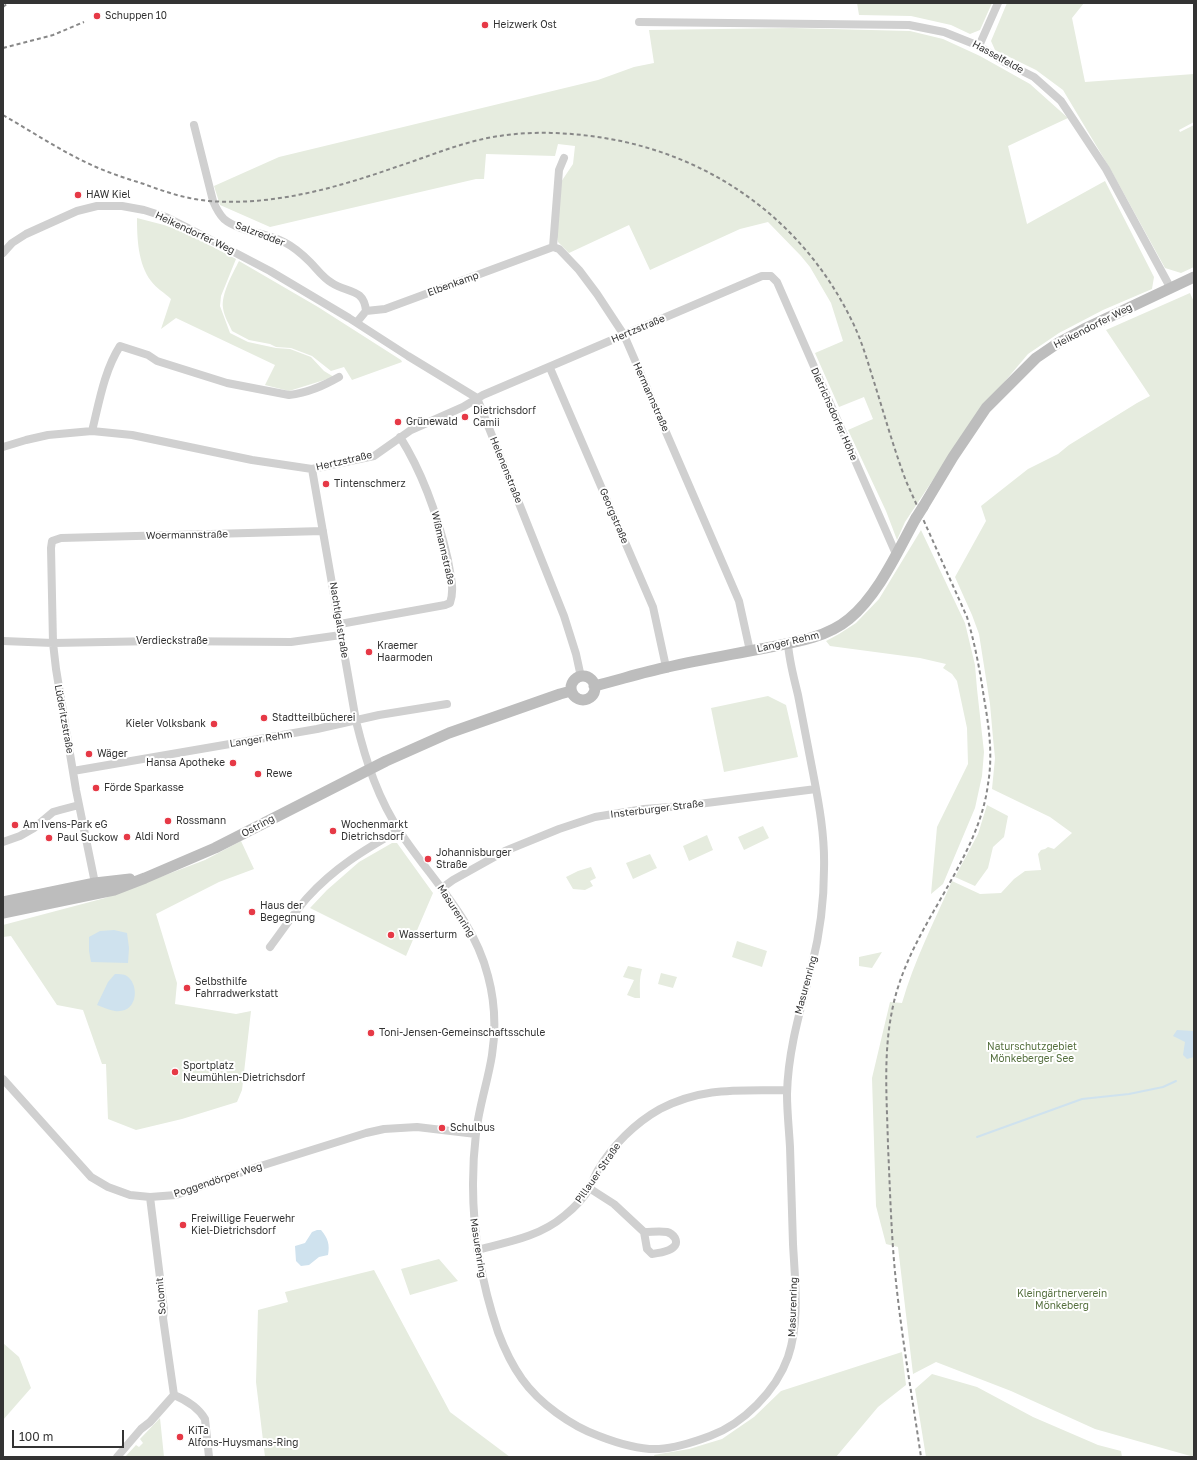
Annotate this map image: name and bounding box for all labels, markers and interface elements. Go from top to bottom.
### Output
place label: Schuppen 10 [105,10,167,22]
marker: Schuppen 10 [92,11,102,21]
place label: Heizwerk Ost [493,19,557,31]
marker: Heizwerk Ost [480,20,490,30]
street label: Hasselfelde [970,38,1026,76]
place label: HAW Kiel [86,189,130,201]
marker: HAW Kiel [73,190,83,200]
street label: Heikendorfer Weg [153,209,237,257]
street label: Salzredder [234,219,286,249]
street label: Elbenkamp [426,269,480,299]
street label: Heikendorfer Weg [1052,301,1134,351]
street label: Hertzstraße [609,312,667,346]
street label: Hermannstraße [630,361,672,433]
street label: Dietrichsdorfer Höhe [808,366,860,462]
place label: Dietrichsdorf Camii [473,405,536,428]
marker: Dietrichsdorf Camii [460,412,470,422]
place label: Grünewald [406,416,458,428]
marker: Grünewald [393,417,403,427]
street label: Helenenstraße [487,435,525,505]
street label: Hertzstraße [315,449,373,473]
place label: Tintenschmerz [334,478,406,490]
marker: Tintenschmerz [321,479,331,489]
street label: Georgstraße [597,486,631,546]
street label: Wißmannstraße [429,510,457,586]
street label: Woermannstraße [146,528,228,542]
street label: Nachtigalstraße [327,581,351,659]
street label: Langer Rehm [756,629,820,655]
street label: Verdieckstraße [136,635,208,647]
place label: Kraemer Haarmoden [377,640,433,664]
marker: Kraemer Haarmoden [364,647,374,657]
street label: Lüderitzstraße [52,684,76,754]
place label: Stadtteilbücherei [272,712,355,724]
marker: Stadtteilbücherei [259,713,269,723]
place label: Kieler Volksbank [125,718,206,730]
marker: Kieler Volksbank [209,719,219,729]
street label: Langer Rehm [229,728,293,750]
place label: Wäger [97,748,128,760]
marker: Wäger [84,749,94,759]
place label: Hansa Apotheke [146,757,225,769]
marker: Hansa Apotheke [228,758,238,768]
place label: Rewe [266,768,292,780]
marker: Rewe [253,769,263,779]
place label: Förde Sparkasse [104,782,184,794]
marker: Förde Sparkasse [91,783,101,793]
street label: Insterburger Straße [610,797,704,821]
street label: Ostring [239,812,277,840]
place label: Rossmann [176,815,226,827]
marker: Rossmann [163,816,173,826]
place label: Am Ivens-Park eG [23,819,108,831]
place label: Wochenmarkt Dietrichsdorf [341,819,408,842]
marker: Am Ivens-Park eG [10,820,20,830]
marker: Wochenmarkt Dietrichsdorf [328,826,338,836]
place label: Aldi Nord [135,831,179,843]
place label: Paul Suckow [57,832,118,844]
marker: Aldi Nord [122,832,132,842]
marker: Paul Suckow [44,833,54,843]
place label: Johannisburger Straße [436,847,511,870]
marker: Johannisburger Straße [423,854,433,864]
street label: Masurenring [435,882,477,940]
place label: Haus der Begegnung [260,900,315,924]
marker: Haus der Begegnung [247,907,257,917]
place label: Wasserturm [399,929,457,941]
marker: Wasserturm [386,930,396,940]
street label: Masurenring [792,954,820,1016]
place label: Selbsthilfe Fahrradwerkstatt [195,976,278,1000]
marker: Selbsthilfe Fahrradwerkstatt [182,983,192,993]
place label: Toni-Jensen-Gemeinschaftsschule [379,1027,545,1039]
marker: Toni-Jensen-Gemeinschaftsschule [366,1028,376,1038]
park label: Naturschutzgebiet Mönkeberger See [987,1041,1077,1064]
place label: Sportplatz Neumühlen-Dietrichsdorf [183,1060,305,1084]
marker: Sportplatz Neumühlen-Dietrichsdorf [170,1067,180,1077]
place label: Schulbus [450,1122,495,1134]
marker: Schulbus [437,1123,447,1133]
street label: Pillauer Straße [573,1141,623,1205]
street label: Poggendörper Weg [172,1160,264,1200]
place label: Freiwillige Feuerwehr Kiel-Dietrichsdorf [191,1213,295,1236]
street label: Masurenring [467,1217,489,1279]
marker: Freiwillige Feuerwehr Kiel-Dietrichsdorf [178,1220,188,1230]
street label: Solomit [153,1277,169,1315]
street label: Masurenring [786,1277,800,1337]
park label: Kleingärtnerverein Mönkeberg [1017,1288,1107,1312]
scale bar [14,1422,126,1448]
place label: KiTa Alfons-Huysmans-Ring [188,1425,298,1448]
text: 100 m [19,1429,53,1444]
marker: KiTa Alfons-Huysmans-Ring [175,1432,185,1442]

